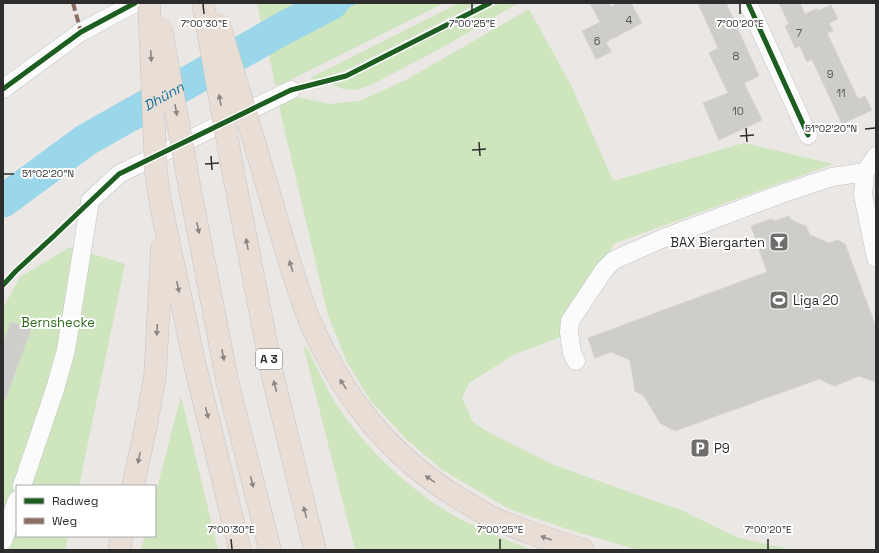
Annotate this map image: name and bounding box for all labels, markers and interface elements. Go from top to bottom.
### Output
house number: 4 [626,13,633,27]
text: 7°00'30"E [180,17,228,30]
text: 7°00'25"E [449,17,496,30]
text: 7°00'20"E [716,17,764,30]
house number: 7 [796,26,802,40]
house number: 6 [594,34,601,48]
house number: 8 [733,49,740,63]
one-way arrow [148,50,154,63]
house number: 9 [827,67,834,81]
water label: Dhünn [140,77,187,115]
house number: 11 [836,86,846,100]
one-way arrow [217,93,223,106]
one-way arrow [173,104,179,116]
house number: 10 [732,104,744,118]
text: 51°02'20"N [805,122,857,135]
text: 51°02'20"N [22,167,74,180]
one-way arrow [195,222,201,234]
bar icon: BAX Biergarten [768,231,790,253]
place label: BAX Biergarten [670,234,765,251]
one-way arrow [244,238,250,251]
one-way arrow [288,259,294,271]
one-way arrow [175,280,181,293]
sports icon: Liga 20 [768,289,790,311]
place label: Liga 20 [793,292,839,309]
park label: Bernshecke [21,314,95,331]
one-way arrow [154,324,161,336]
one-way arrow [220,349,226,361]
road number: A 3 [256,349,282,369]
one-way arrow [339,379,346,390]
one-way arrow [271,380,277,392]
one-way arrow [204,407,210,420]
parking icon: P9 [689,437,711,459]
place label: P9 [714,440,730,457]
one-way arrow [136,452,142,465]
one-way arrow [425,475,436,483]
one-way arrow [250,476,256,488]
legend [16,485,156,537]
text: Radweg [52,493,98,509]
one-way arrow [302,506,308,518]
text: Weg [52,513,77,529]
text: 7°00'30"E [207,523,255,536]
text: 7°00'25"E [477,523,524,536]
text: 7°00'20"E [744,523,792,536]
one-way arrow [539,535,551,541]

